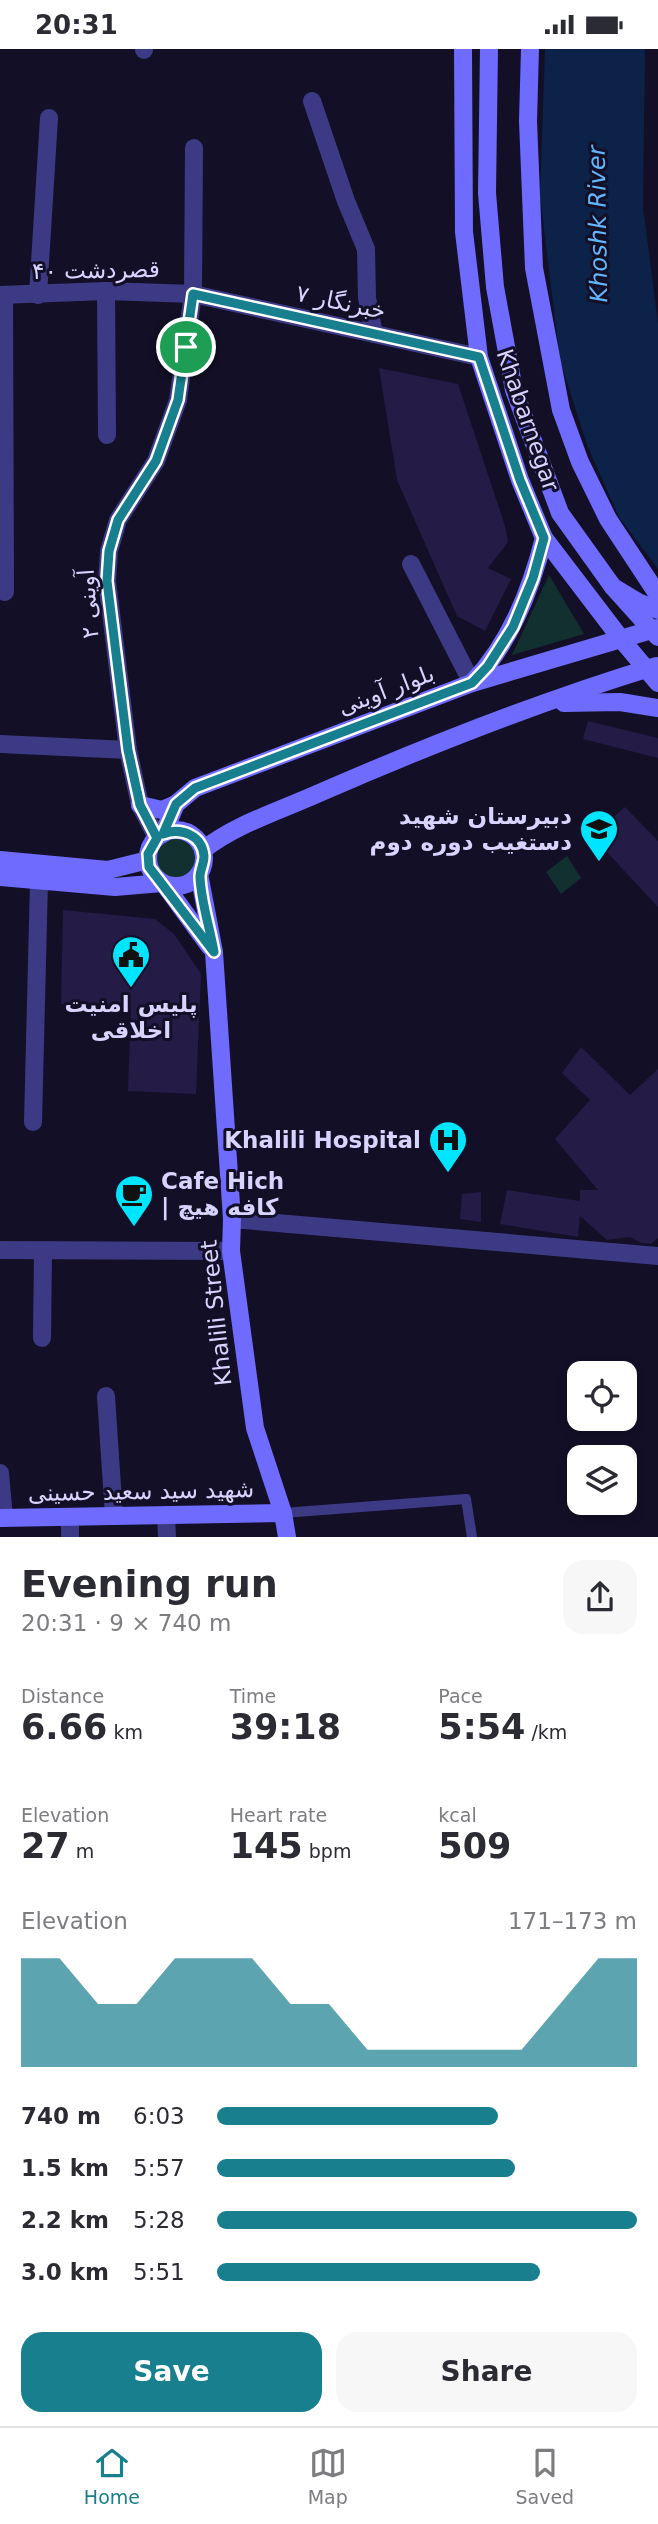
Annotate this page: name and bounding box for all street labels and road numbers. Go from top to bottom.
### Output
street label: ۴۰ قصردشت [32,256,160,285]
street label: ۷ خبرنگار [294,280,388,325]
street label: Khabarnegar [492,346,565,495]
street label: ۲ آوینی [71,567,104,640]
street label: بلوار آوینی [334,659,438,721]
street label: Khalili Street [195,1239,237,1387]
street label: شهید سید سعید حسینی [28,1476,254,1507]

